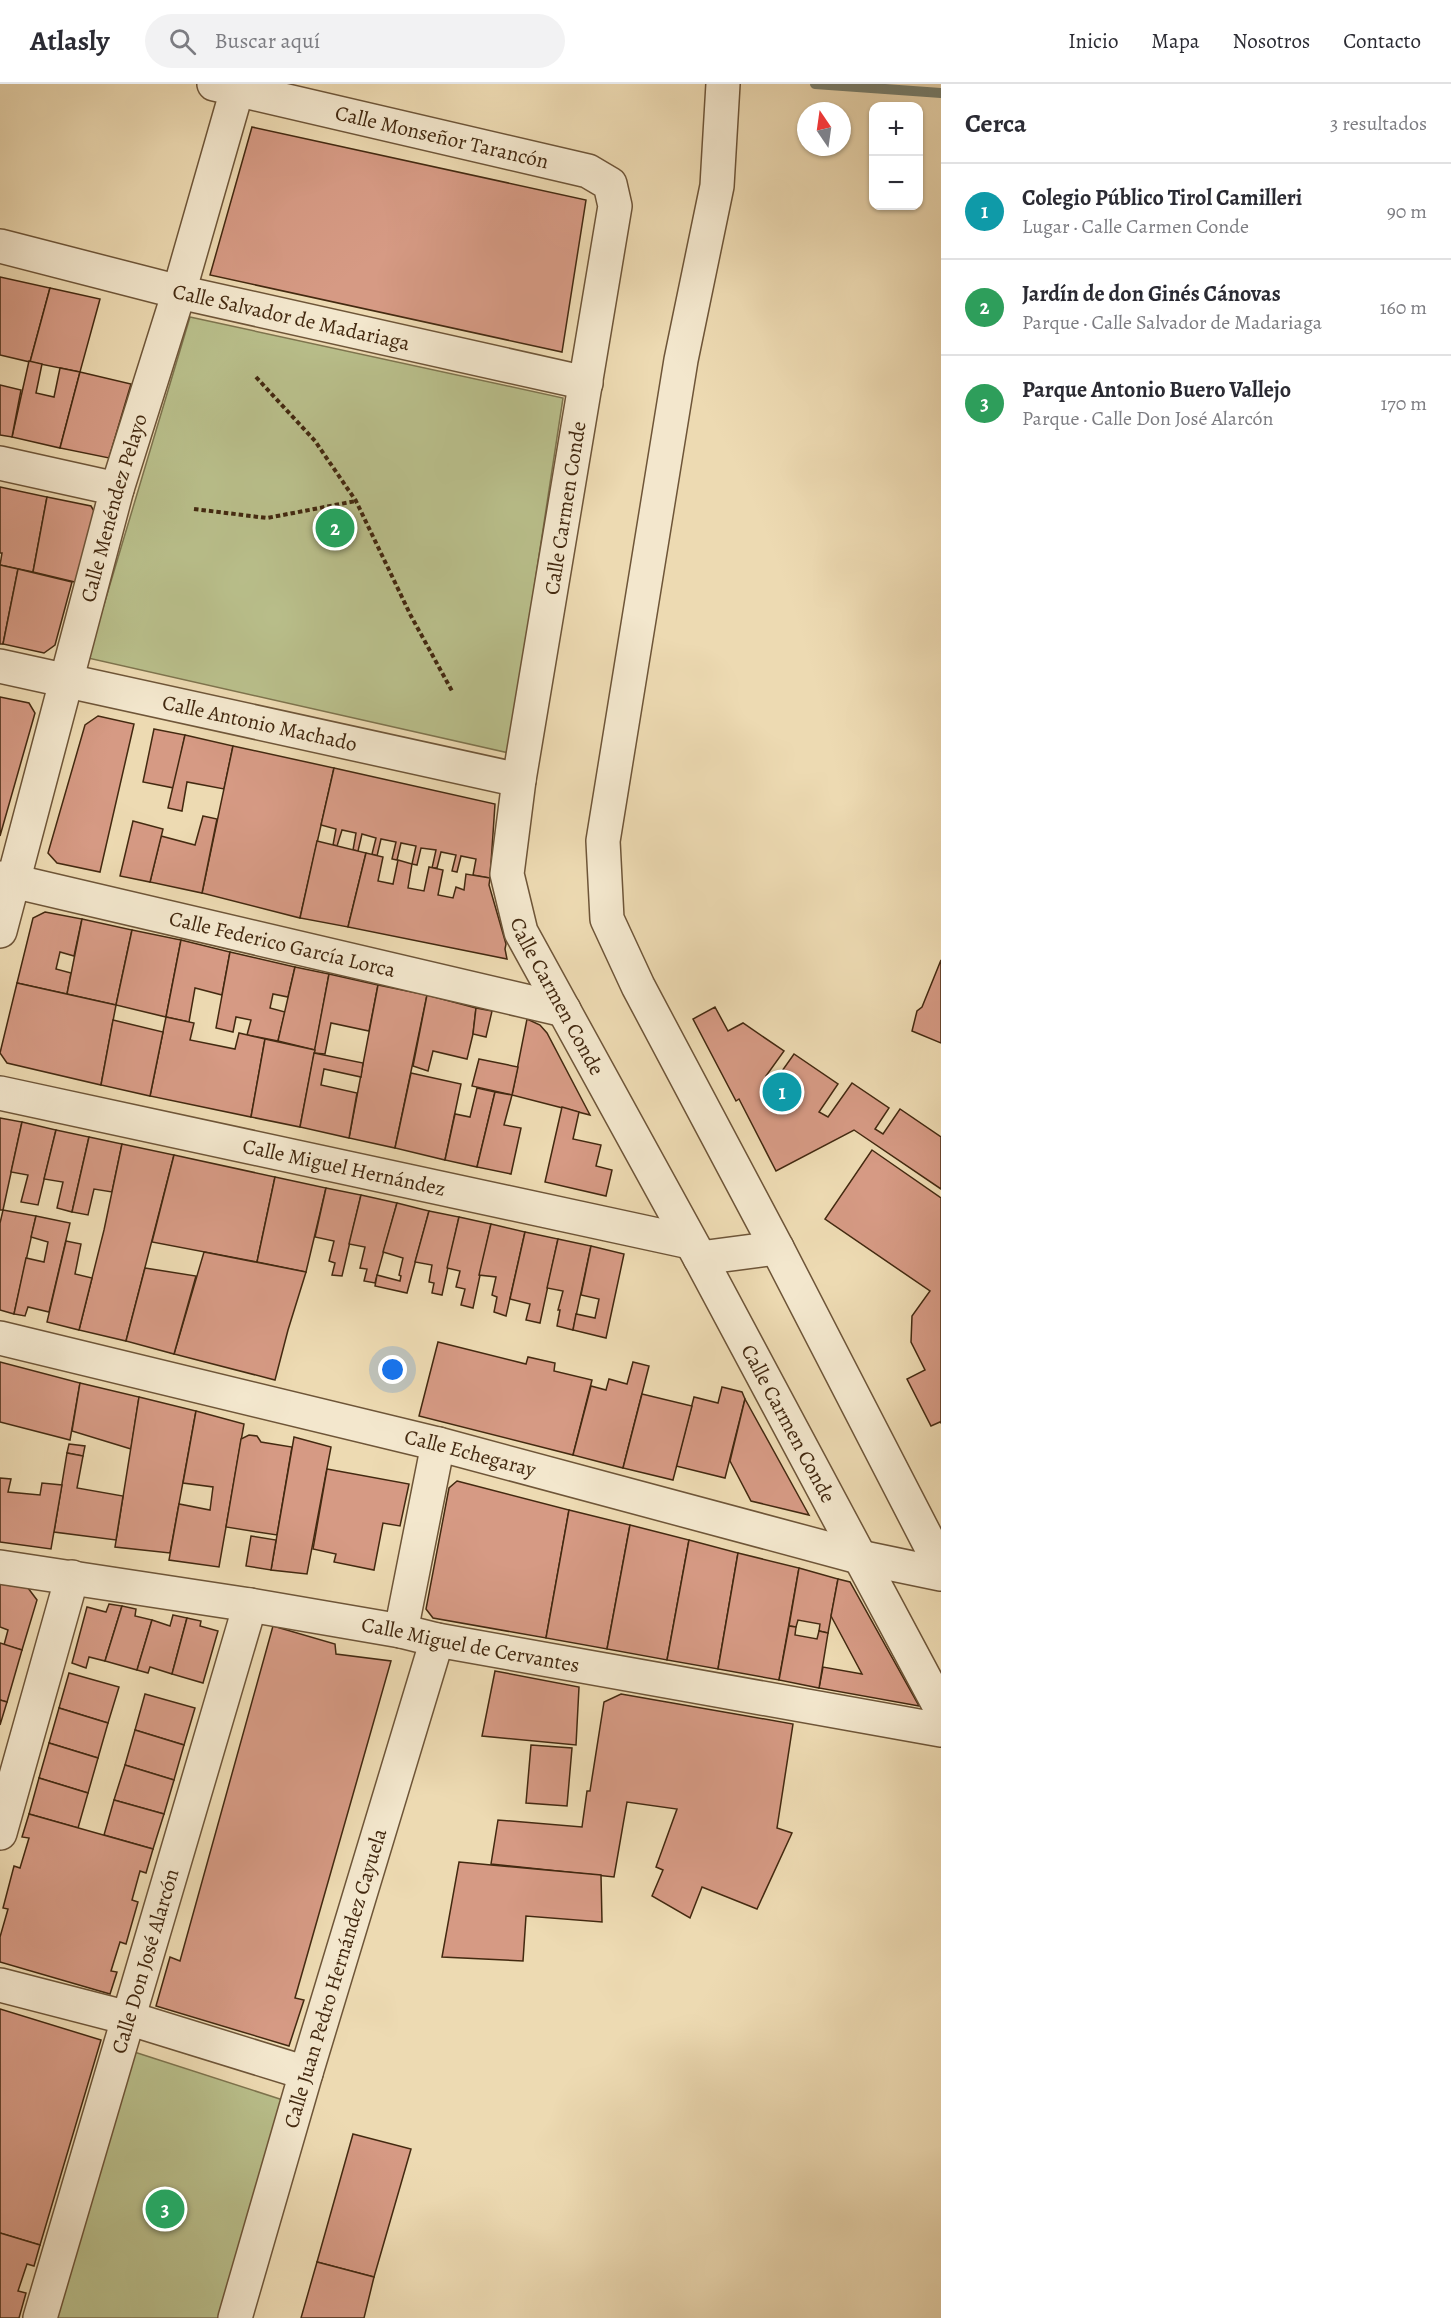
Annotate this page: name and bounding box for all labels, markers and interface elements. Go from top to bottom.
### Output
search box [145,14,565,68]
text: Atlasly [30,22,109,60]
icon: search [166,25,199,58]
text: Buscar aquí [214,26,320,56]
text: Inicio [1068,27,1118,55]
text: Mapa [1151,27,1200,55]
text: Nosotros [1233,27,1310,55]
text: Contacto [1343,27,1421,55]
street label: Calle Monseñor Tarancón [332,99,551,175]
north arrow [797,102,851,156]
map controls [869,102,923,210]
button: + [869,102,923,156]
text: Cerca [965,106,1027,141]
text: 3 resultados [1330,110,1427,137]
button: − [869,156,923,210]
text: Colegio Público Tirol Camilleri [1022,183,1302,213]
text: 1 [981,198,988,225]
text: 90 m [1387,198,1427,225]
text: Lugar · Calle Carmen Conde [1022,213,1249,240]
street label: Calle Salvador de Madariaga [170,277,413,357]
text: Jardín de don Ginés Cánovas [1022,279,1281,309]
text: 2 [980,294,989,321]
text: 160 m [1380,294,1427,321]
text: Parque · Calle Salvador de Madariaga [1022,309,1322,336]
text: Parque Antonio Buero Vallejo [1022,375,1291,405]
text: 3 [980,390,989,417]
text: 170 m [1381,390,1427,417]
text: Parque · Calle Don José Alarcón [1022,405,1274,432]
street label: Calle Menéndez Pelayo [74,410,154,605]
street label: Calle Carmen Conde [537,419,593,597]
pin: 2 [316,506,354,550]
street label: Calle Antonio Machado [160,688,360,758]
street label: Calle Federico García Lorca [166,904,399,984]
street label: Calle Carmen Conde [504,915,611,1080]
pin: 1 [762,1070,802,1114]
street label: Calle Miguel Hernández [240,1132,448,1203]
street label: Calle Carmen Conde [735,1339,842,1508]
your location [378,1355,407,1384]
street label: Calle Echegaray [402,1422,539,1484]
street label: Calle Miguel de Cervantes [359,1610,582,1679]
street label: Calle Juan Pedro Hernández Cayuela [277,1825,393,2132]
street label: Calle Don José Alarcón [105,1865,186,2057]
pin: 3 [146,2186,184,2232]

